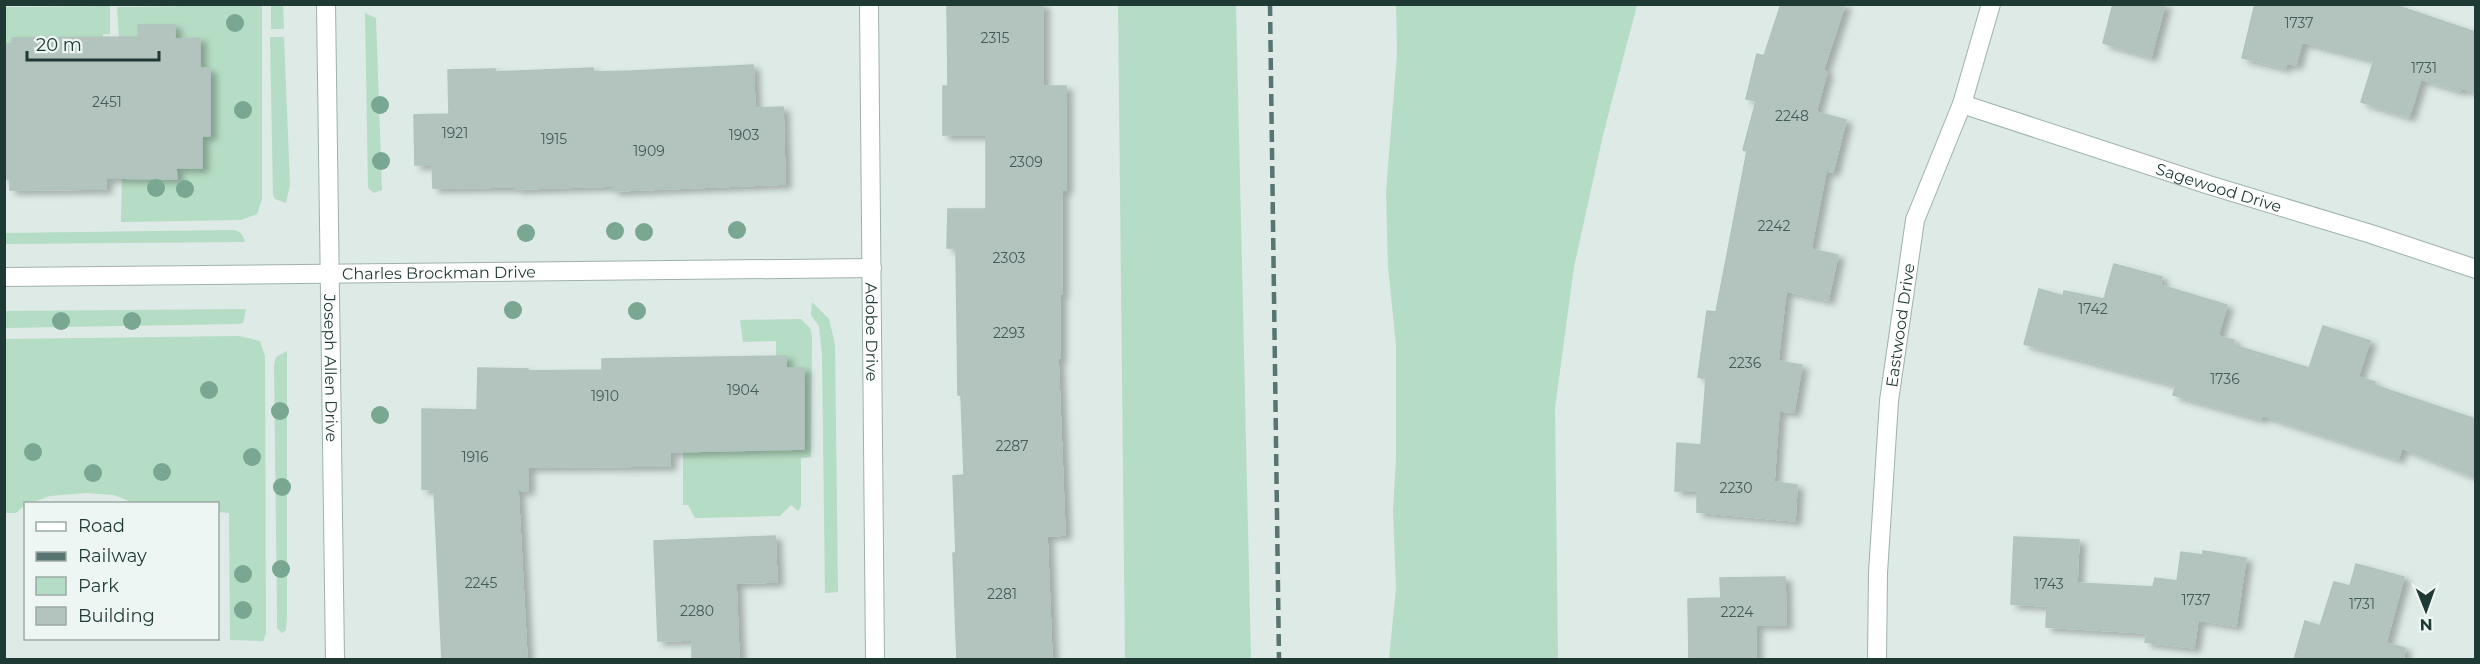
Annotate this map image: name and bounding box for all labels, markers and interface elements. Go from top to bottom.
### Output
house number: 1737 [2284,14,2314,32]
scale bar [27,24,159,62]
house number: 2315 [981,29,1009,47]
text: 20 m [36,34,82,56]
house number: 1731 [2411,59,2437,77]
house number: 2451 [92,93,122,111]
house number: 2248 [1775,107,1809,125]
house number: 1921 [442,124,468,142]
house number: 1903 [729,126,759,144]
house number: 1915 [541,130,567,148]
house number: 1909 [633,142,665,160]
house number: 2309 [1009,153,1043,171]
street label: Sagewood Drive [2153,159,2284,216]
house number: 2242 [1758,217,1790,235]
house number: 2303 [993,249,1026,267]
street label: Charles Brockman Drive [342,262,536,283]
street label: Eastwood Drive [1882,262,1919,388]
street label: Adobe Drive [862,282,881,382]
street label: Joseph Allen Drive [320,293,341,442]
house number: 1742 [2078,300,2108,318]
house number: 2293 [993,324,1025,342]
house number: 2236 [1729,354,1762,372]
house number: 1736 [2210,370,2240,388]
house number: 1904 [727,381,760,399]
house number: 1910 [591,387,619,405]
house number: 2287 [995,437,1029,455]
house number: 1916 [461,448,489,466]
house number: 2230 [1719,479,1753,497]
legend [24,502,219,640]
text: Road [78,515,125,537]
text: Railway [78,545,147,567]
house number: 2245 [465,574,497,592]
text: Park [78,575,119,597]
house number: 1743 [2034,575,2064,593]
north arrow [2396,580,2456,640]
house number: 2281 [987,585,1017,603]
house number: 1737 [2181,591,2211,609]
house number: 1731 [2349,595,2375,613]
house number: 2280 [680,602,714,620]
house number: 2224 [1721,603,1754,621]
text: Building [78,605,155,627]
text: N [2420,615,2433,634]

